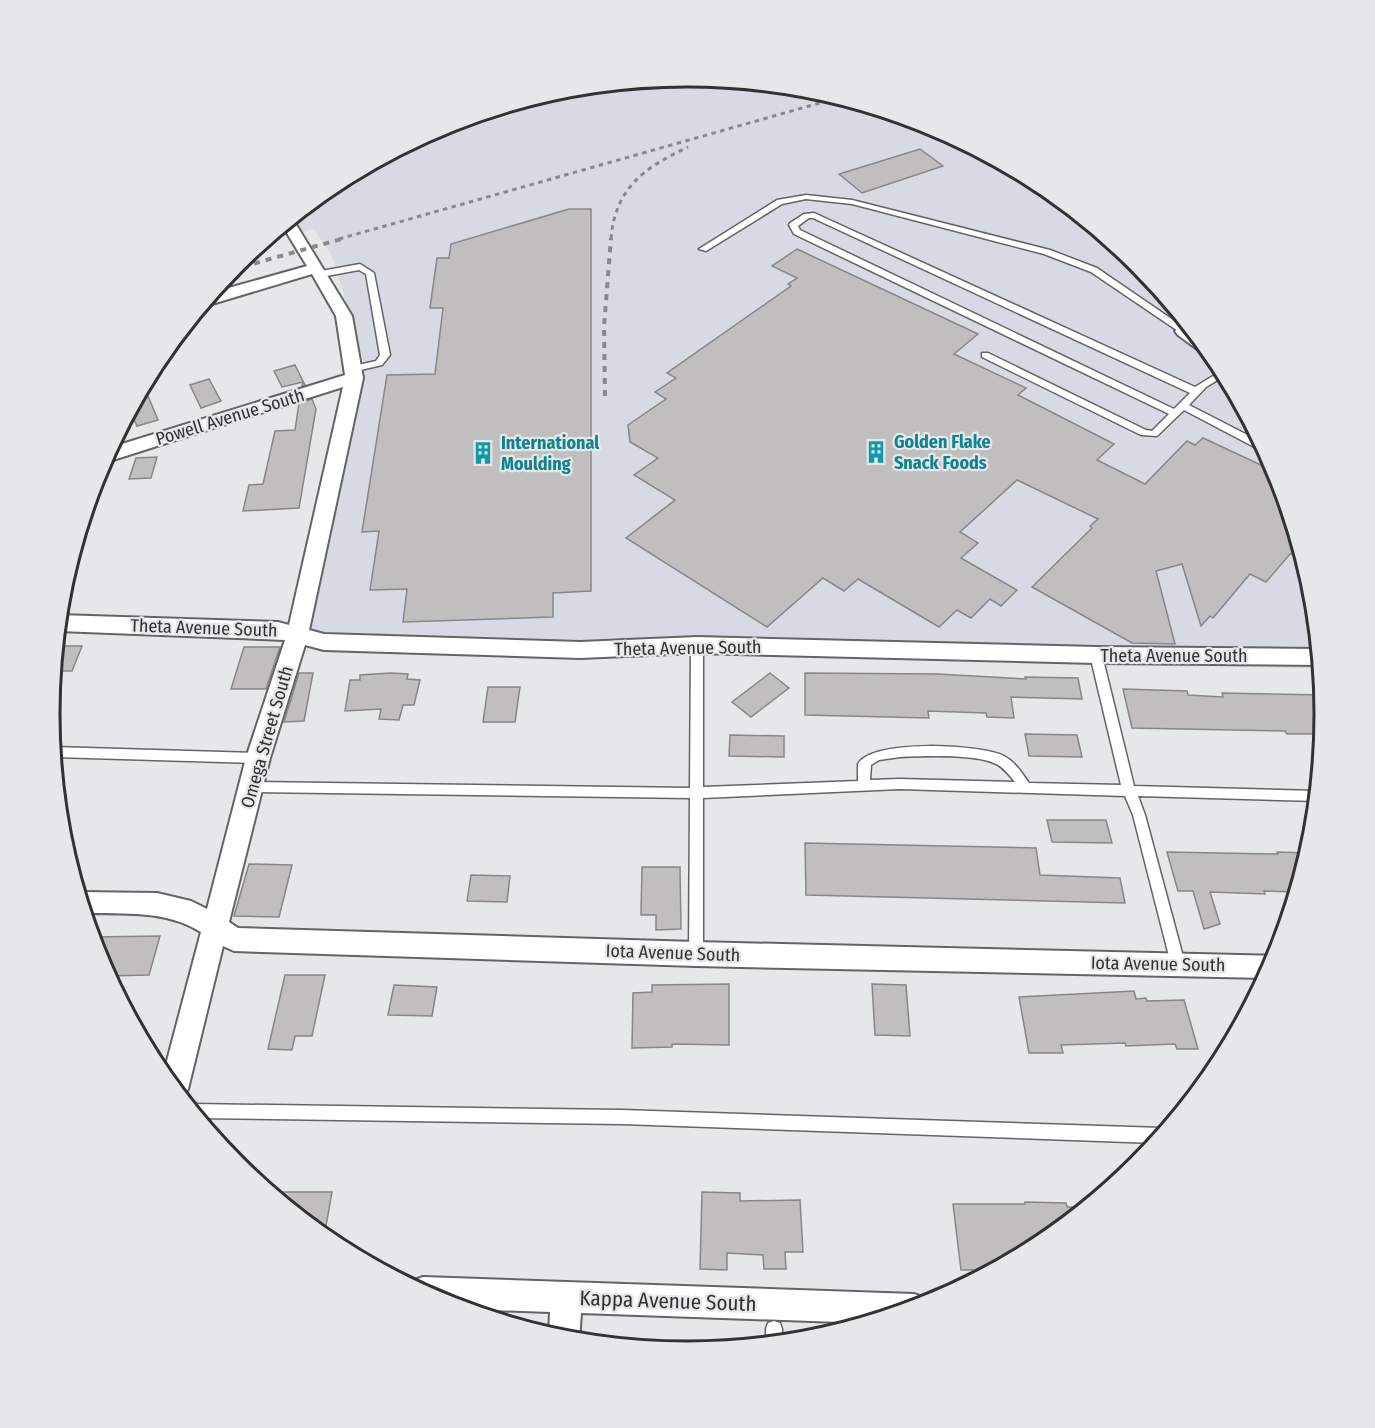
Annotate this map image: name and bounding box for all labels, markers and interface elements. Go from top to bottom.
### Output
street label: Powell Avenue South [153,384,307,450]
place label: Golden Flake Snack Foods [894,431,991,474]
place label: International Moulding [501,432,599,475]
building icon: Golden Flake Snack Foods [863,439,889,465]
building icon: International Moulding [470,440,496,466]
street label: Theta Avenue South [130,614,278,642]
street label: Theta Avenue South [614,636,762,660]
street label: Theta Avenue South [1100,645,1248,667]
street label: Omega Street South [236,663,298,811]
street label: Iota Avenue South [605,940,741,966]
street label: Iota Avenue South [1091,952,1225,976]
street label: Kappa Avenue South [579,1285,757,1317]

